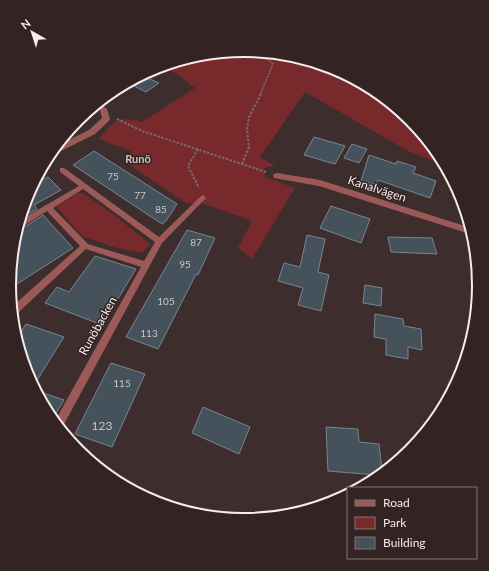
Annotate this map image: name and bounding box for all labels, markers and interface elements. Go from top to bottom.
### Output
north arrow [12,12,52,52]
text: N [18,16,33,32]
district label: Runö [125,152,151,165]
house number: 75 [107,170,119,182]
street label: Kanalvägen [346,172,408,205]
house number: 77 [134,189,146,201]
house number: 85 [155,203,167,215]
house number: 87 [190,236,202,248]
house number: 95 [179,258,191,270]
street label: Runöbacken [75,294,120,358]
house number: 105 [157,295,175,307]
house number: 113 [140,327,158,339]
house number: 115 [113,377,131,389]
house number: 123 [92,418,112,433]
legend [347,487,477,559]
text: Road [383,495,410,510]
text: Park [383,515,407,530]
text: Building [383,535,426,550]

